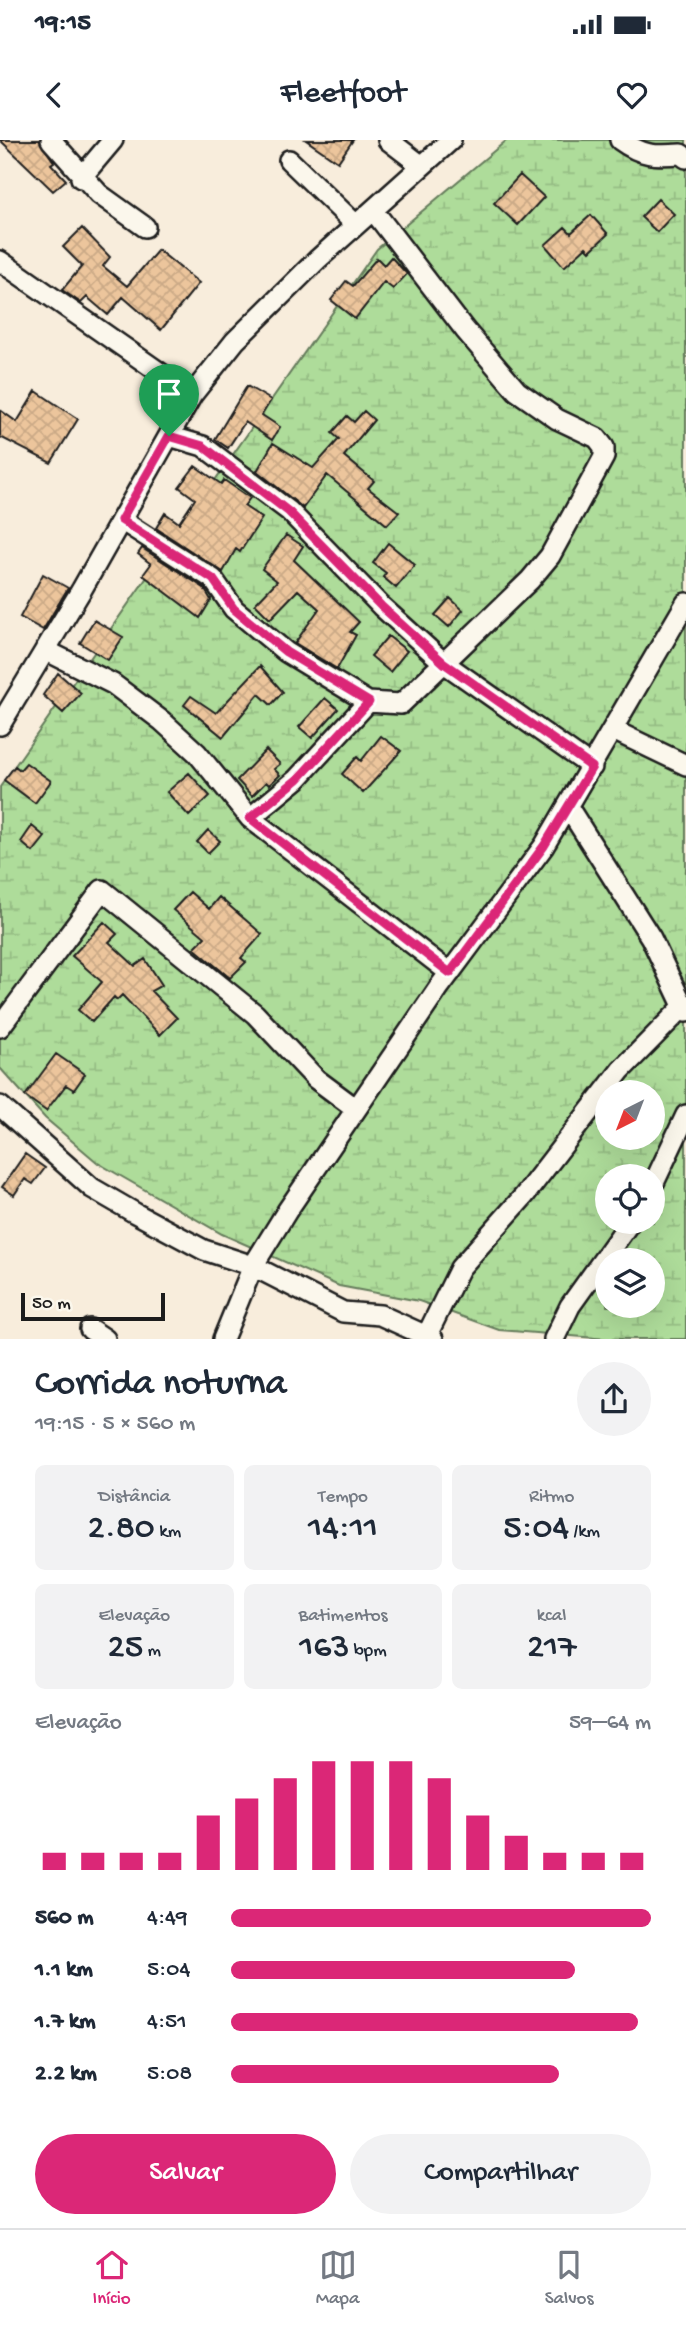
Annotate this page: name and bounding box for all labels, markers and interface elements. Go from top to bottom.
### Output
text: 19:15 [35,9,91,40]
icon: back [35,76,73,114]
text: Fleetfoot [280,76,406,114]
icon: heart [613,76,651,114]
pin [139,364,199,436]
icon: arrive [150,375,188,413]
north arrow [595,1080,665,1150]
map controls [595,1080,665,1318]
button: locate [595,1164,665,1234]
button: layers [595,1248,665,1318]
scale bar [21,1290,164,1322]
text: 50 m [32,1293,71,1316]
button: share [577,1362,651,1436]
text: Corrida noturna [35,1363,287,1407]
text: 19:15 · 5 × 560 m [35,1411,195,1438]
text: Distância [98,1486,170,1509]
text: Tempo [318,1486,368,1509]
text: Ritmo [529,1486,574,1509]
text: 2.80 [87,1509,155,1550]
text: 14:11 [308,1509,378,1550]
text: 5:04 [503,1509,569,1550]
text: km [155,1521,181,1544]
text: /km [569,1521,600,1544]
text: Elevação [99,1605,170,1628]
text: Batimentos [298,1605,388,1628]
text: kcal [537,1605,567,1628]
text: 25 [108,1628,143,1669]
text: 163 [299,1628,349,1669]
text: 217 [527,1628,576,1669]
text: m [143,1640,161,1663]
text: bpm [349,1640,387,1663]
text: Elevação [35,1710,122,1737]
text: 59–64 m [569,1710,651,1737]
text: 560 m [35,1905,94,1932]
text: 4:49 [147,1905,188,1932]
text: 1.1 km [35,1957,93,1984]
text: 5:04 [147,1957,190,1984]
text: 1.7 km [35,2009,96,2036]
text: 4:51 [147,2009,187,2036]
text: 2.2 km [35,2061,97,2088]
text: 5:08 [147,2061,192,2088]
button: Salvar [35,2134,336,2214]
button: Compartilhar [350,2134,651,2214]
tab: Início [93,2246,131,2311]
tab: Mapa [316,2246,360,2311]
tab: Salvos [545,2246,593,2311]

